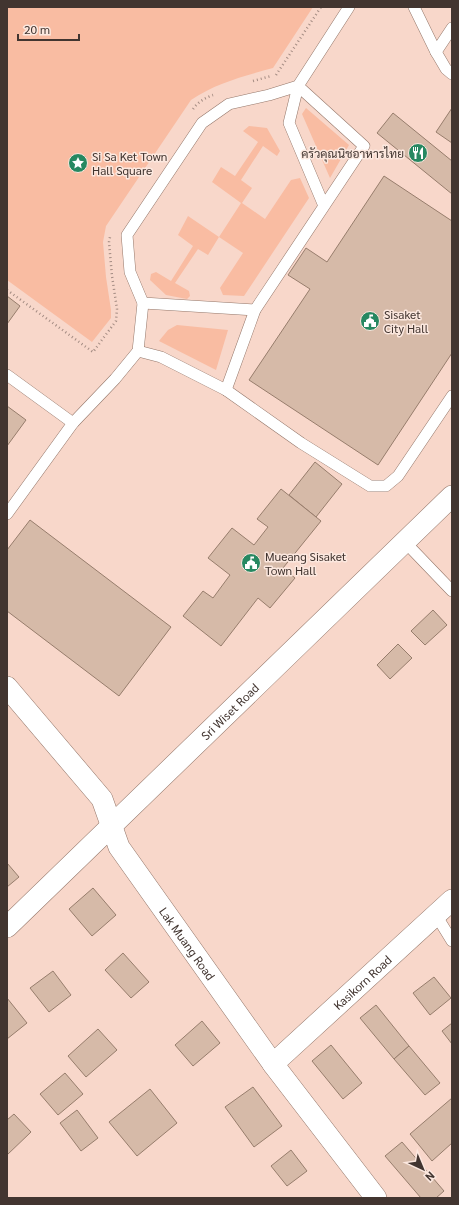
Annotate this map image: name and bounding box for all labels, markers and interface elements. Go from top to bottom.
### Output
scale bar [18,16,79,42]
text: 20 m [24,21,50,37]
restaurant icon: ครัวคุณนิชอาหารไทย [407,142,429,164]
place label: ครัวคุณนิชอาหารไทย [301,145,404,163]
place label: Si Sa Ket Town Hall Square [92,148,167,178]
place icon: Si Sa Ket Town Hall Square [67,152,89,174]
place label: Sisaket City Hall [384,306,429,336]
public building icon: Sisaket City Hall [359,310,381,332]
place label: Mueang Sisaket Town Hall [265,548,347,578]
public building icon: Mueang Sisaket Town Hall [240,552,262,574]
street label: Sri Wiset Road [197,680,262,743]
street label: Lak Muang Road [156,904,219,983]
street label: Kasikorn Road [330,952,395,1013]
north arrow [403,1149,443,1189]
text: N [422,1168,438,1185]

